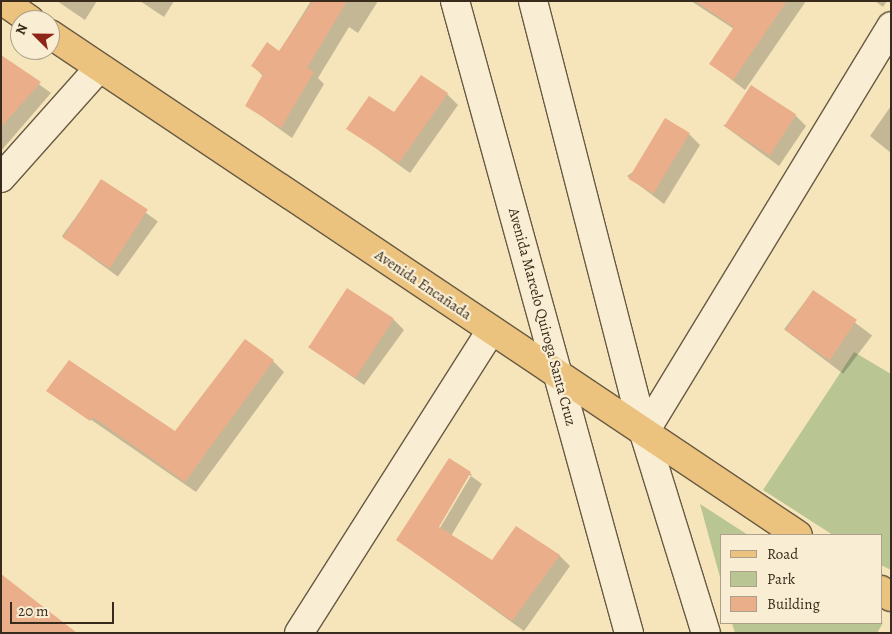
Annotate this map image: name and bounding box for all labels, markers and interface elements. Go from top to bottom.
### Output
north arrow [10,10,60,60]
text: N [11,21,32,38]
street label: Avenida Marcelo Quiroga Santa Cruz [504,206,580,428]
street label: Avenida Encañada [371,246,475,324]
legend [720,534,882,624]
text: Road [767,544,798,564]
text: Park [767,569,795,589]
scale bar [12,592,116,624]
text: Building [767,594,820,614]
text: 20 m [18,601,49,621]

